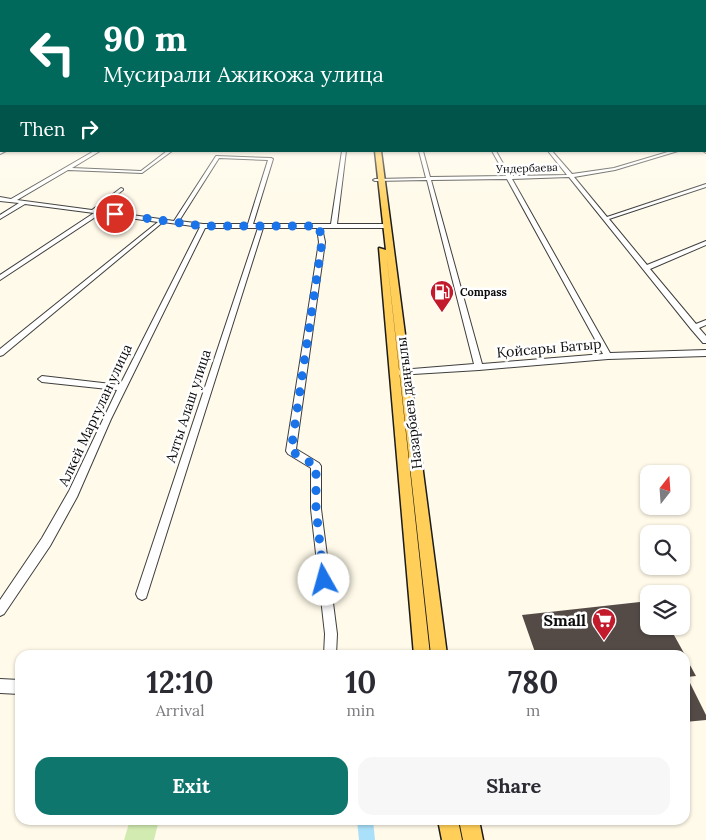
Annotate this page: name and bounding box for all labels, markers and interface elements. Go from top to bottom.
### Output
text: 90 m [103,16,187,61]
icon: left [20,20,85,85]
text: Мусирали Ажикожа улица [103,60,384,88]
icon: right [75,115,103,143]
text: Then [20,117,65,141]
street label: Ундербаева [495,160,558,176]
pin [94,193,136,235]
icon: arrive [101,200,129,228]
fuel station icon: Compass [429,279,455,313]
place label: Compass [460,285,507,299]
street label: Қойсары Батыр [496,334,602,362]
street label: Назарбаев даңғылы [392,336,426,470]
street label: Алкей Маргулан улица [54,341,136,490]
street label: Алты Алаш улица [161,347,215,466]
north arrow [640,465,690,515]
map controls [640,465,690,635]
button: search [640,525,690,575]
position arrow [297,553,349,605]
button: layers [640,585,690,635]
supermarket icon: Small [591,607,617,641]
place label: Small [543,610,586,630]
text: 12:10 [147,663,214,701]
text: 10 [345,663,376,701]
text: 780 [508,663,558,701]
text: Arrival [156,700,205,720]
text: min [347,700,375,720]
text: m [526,700,540,720]
button: Exit [35,757,348,815]
button: Share [358,757,670,815]

